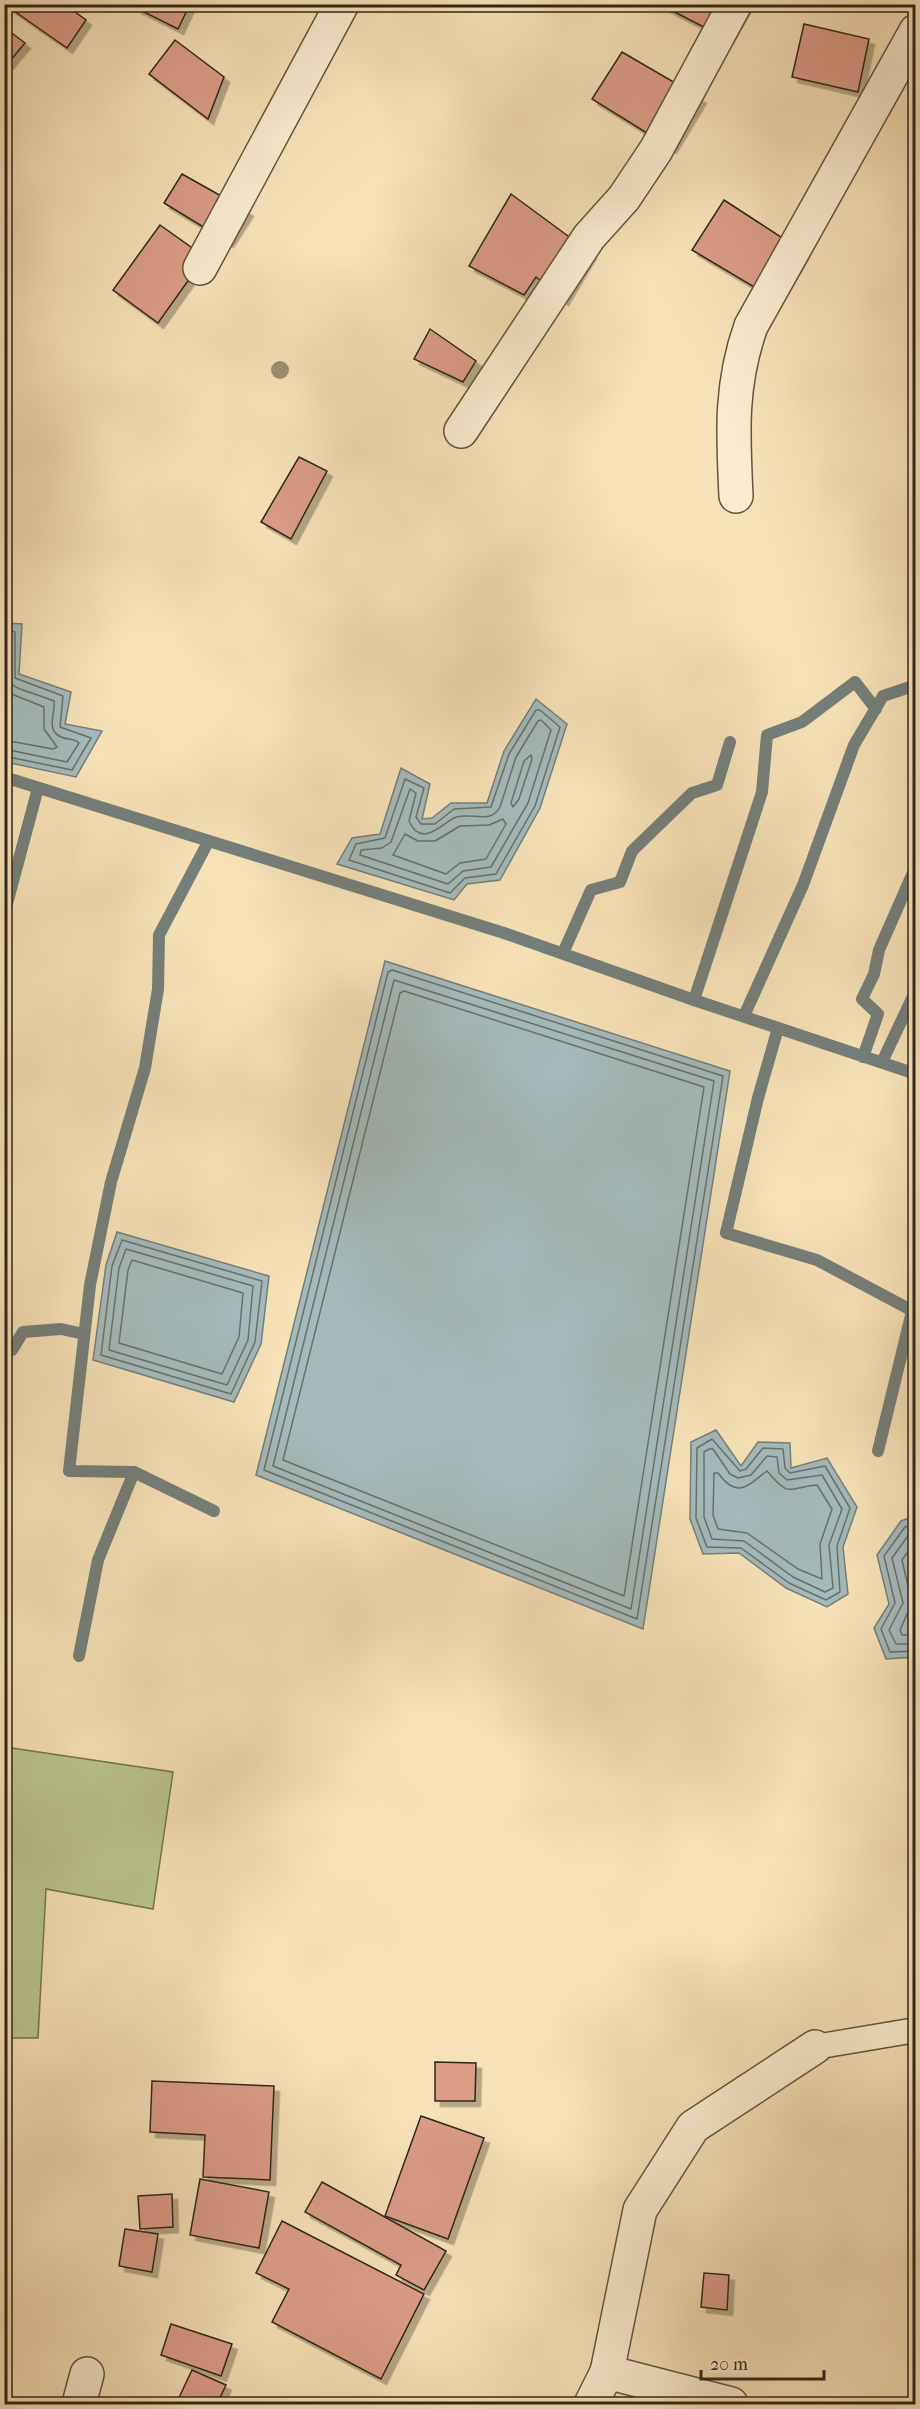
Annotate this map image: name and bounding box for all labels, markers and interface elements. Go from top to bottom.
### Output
scale bar [701,2343,824,2381]
text: 20 m [710,2354,748,2375]

